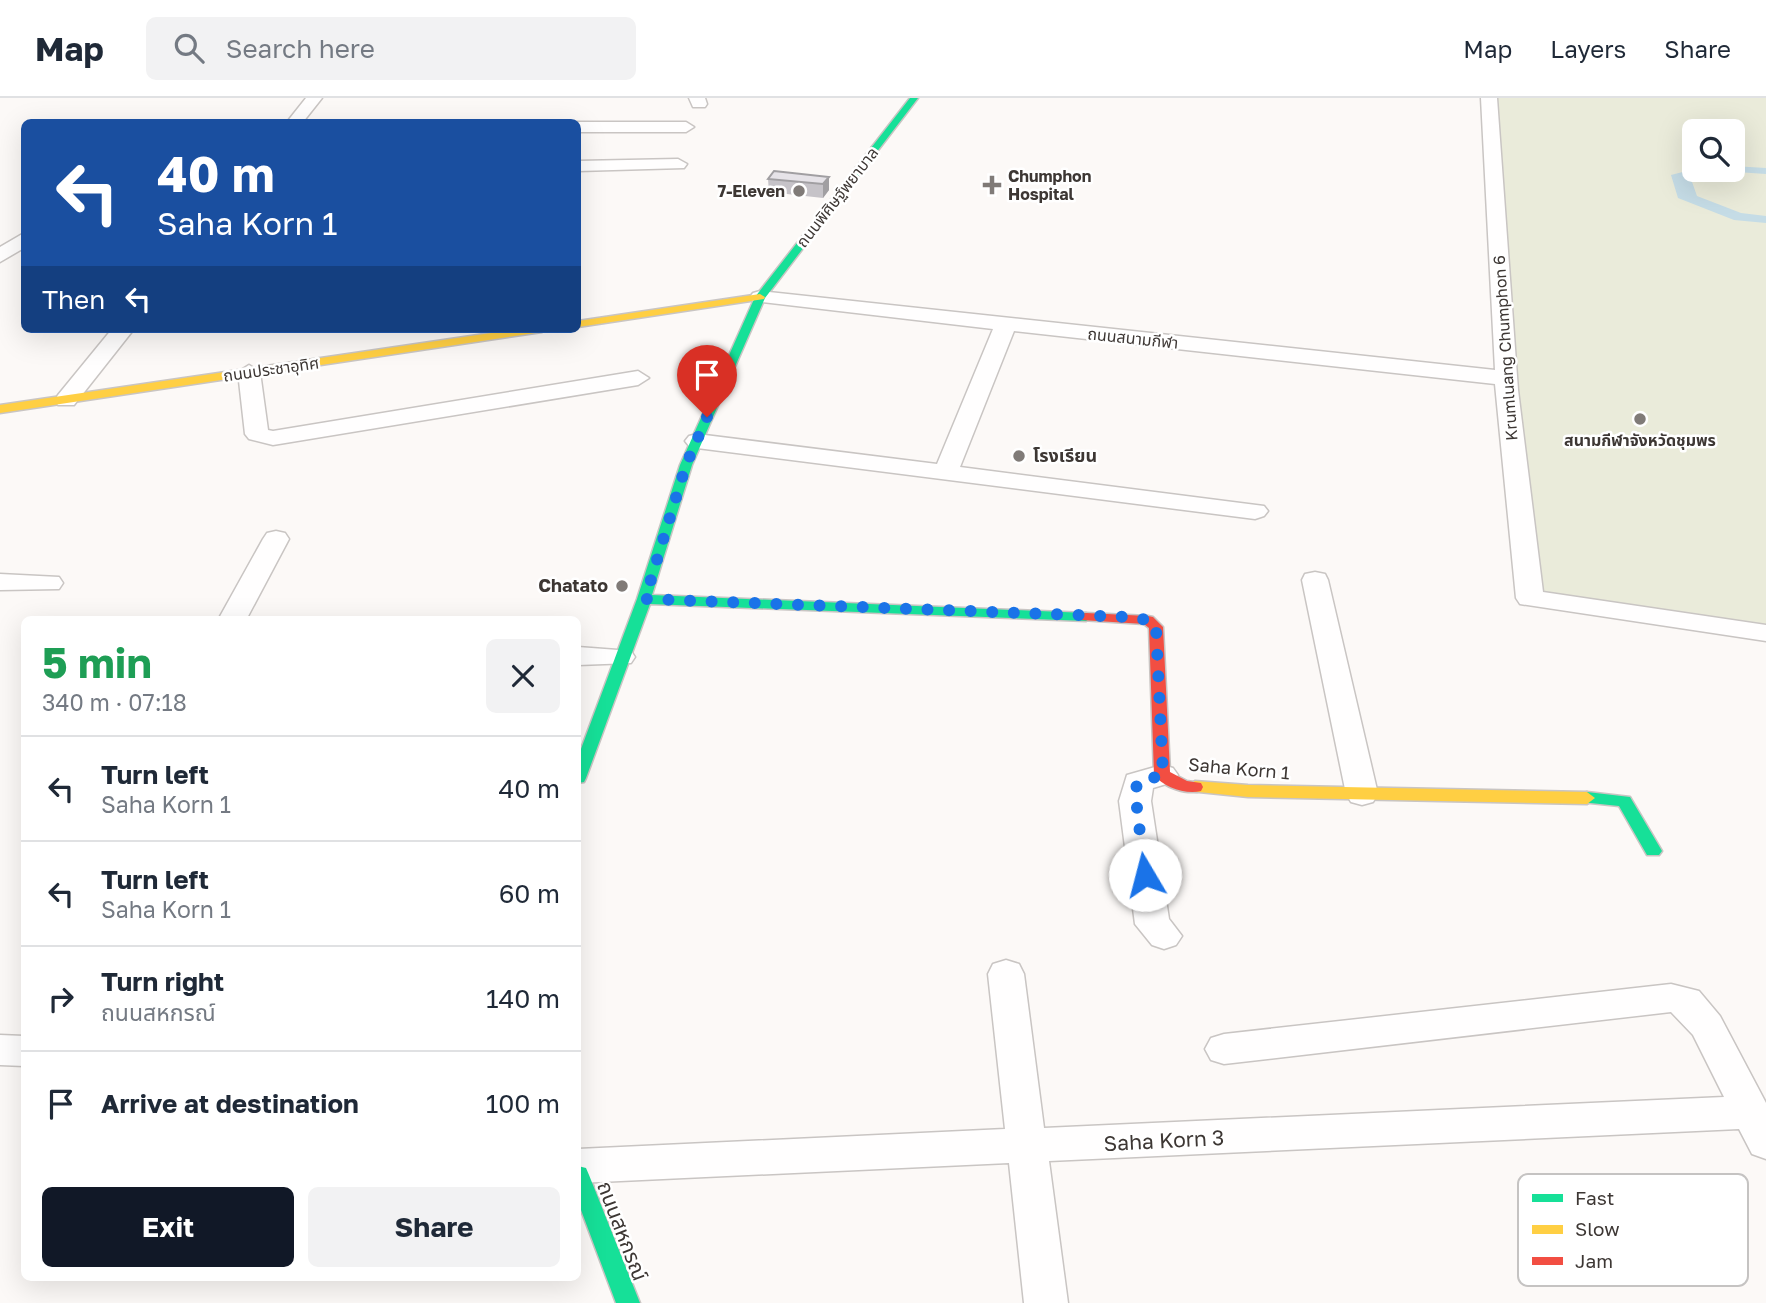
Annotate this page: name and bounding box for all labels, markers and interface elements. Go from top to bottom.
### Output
search box [146,17,636,80]
text: Map [35,29,104,68]
icon: search [170,29,208,67]
text: Search here [226,33,375,64]
text: Map [1463,34,1512,63]
text: Layers [1550,34,1626,63]
text: Share [1664,34,1731,63]
map controls [1682,119,1745,182]
button: search [1682,119,1745,182]
street label: ถนนพิศิษฐ์พยาบาล [792,143,882,251]
text: 40 m [157,144,275,203]
icon: left [42,147,133,238]
place label: Chumphon Hospital [1008,166,1091,204]
marker: Chumphon Hospital [982,175,1002,195]
place label: 7-Eleven [717,181,785,201]
marker: 7-Eleven [791,183,807,199]
text: Saha Korn 1 [157,204,338,242]
street label: Krumluang Chumphon 6 [1489,255,1521,441]
icon: left [119,280,157,318]
text: Then [42,284,105,315]
street label: ถนนสนามกีฬา [1087,323,1179,353]
pin [677,345,737,417]
street label: ถนนประชาอุทิศ [222,352,320,386]
icon: arrive [688,356,726,394]
marker: สนามกีฬาจังหวัดชุมพร [1632,411,1648,427]
place label: สนามกีฬาจังหวัดชุมพร [1564,430,1716,450]
place label: โรงเรียน [1033,444,1097,466]
marker: โรงเรียน [1011,448,1027,464]
place label: Chatato [538,574,608,596]
marker: Chatato [614,578,630,594]
text: 5 min [42,637,152,687]
button: close [486,639,560,713]
text: 340 m · 07:18 [42,688,187,716]
street label: Saha Korn 1 [1188,753,1291,783]
text: Turn left [101,759,209,790]
icon: left [42,770,80,808]
text: 40 m [499,773,560,804]
text: Saha Korn 1 [101,790,231,818]
position arrow [1108,838,1182,912]
text: Turn left [101,864,209,895]
icon: left [42,875,80,913]
text: 60 m [499,878,560,909]
text: Saha Korn 1 [101,895,231,923]
text: Turn right [101,966,224,997]
icon: right [42,980,80,1018]
text: 140 m [486,983,560,1014]
text: ถนนสหกรณ์ [101,998,216,1026]
icon: arrive [42,1085,80,1123]
text: Arrive at destination [101,1088,359,1119]
text: 100 m [486,1088,560,1119]
street label: Saha Korn 3 [1103,1124,1225,1156]
legend [1518,1174,1748,1286]
street label: ถนนสหกรณ์ [592,1177,654,1284]
text: Fast [1575,1186,1614,1209]
button: Exit [42,1187,294,1267]
button: Share [308,1187,560,1267]
text: Slow [1575,1217,1620,1240]
text: Jam [1575,1249,1613,1272]

